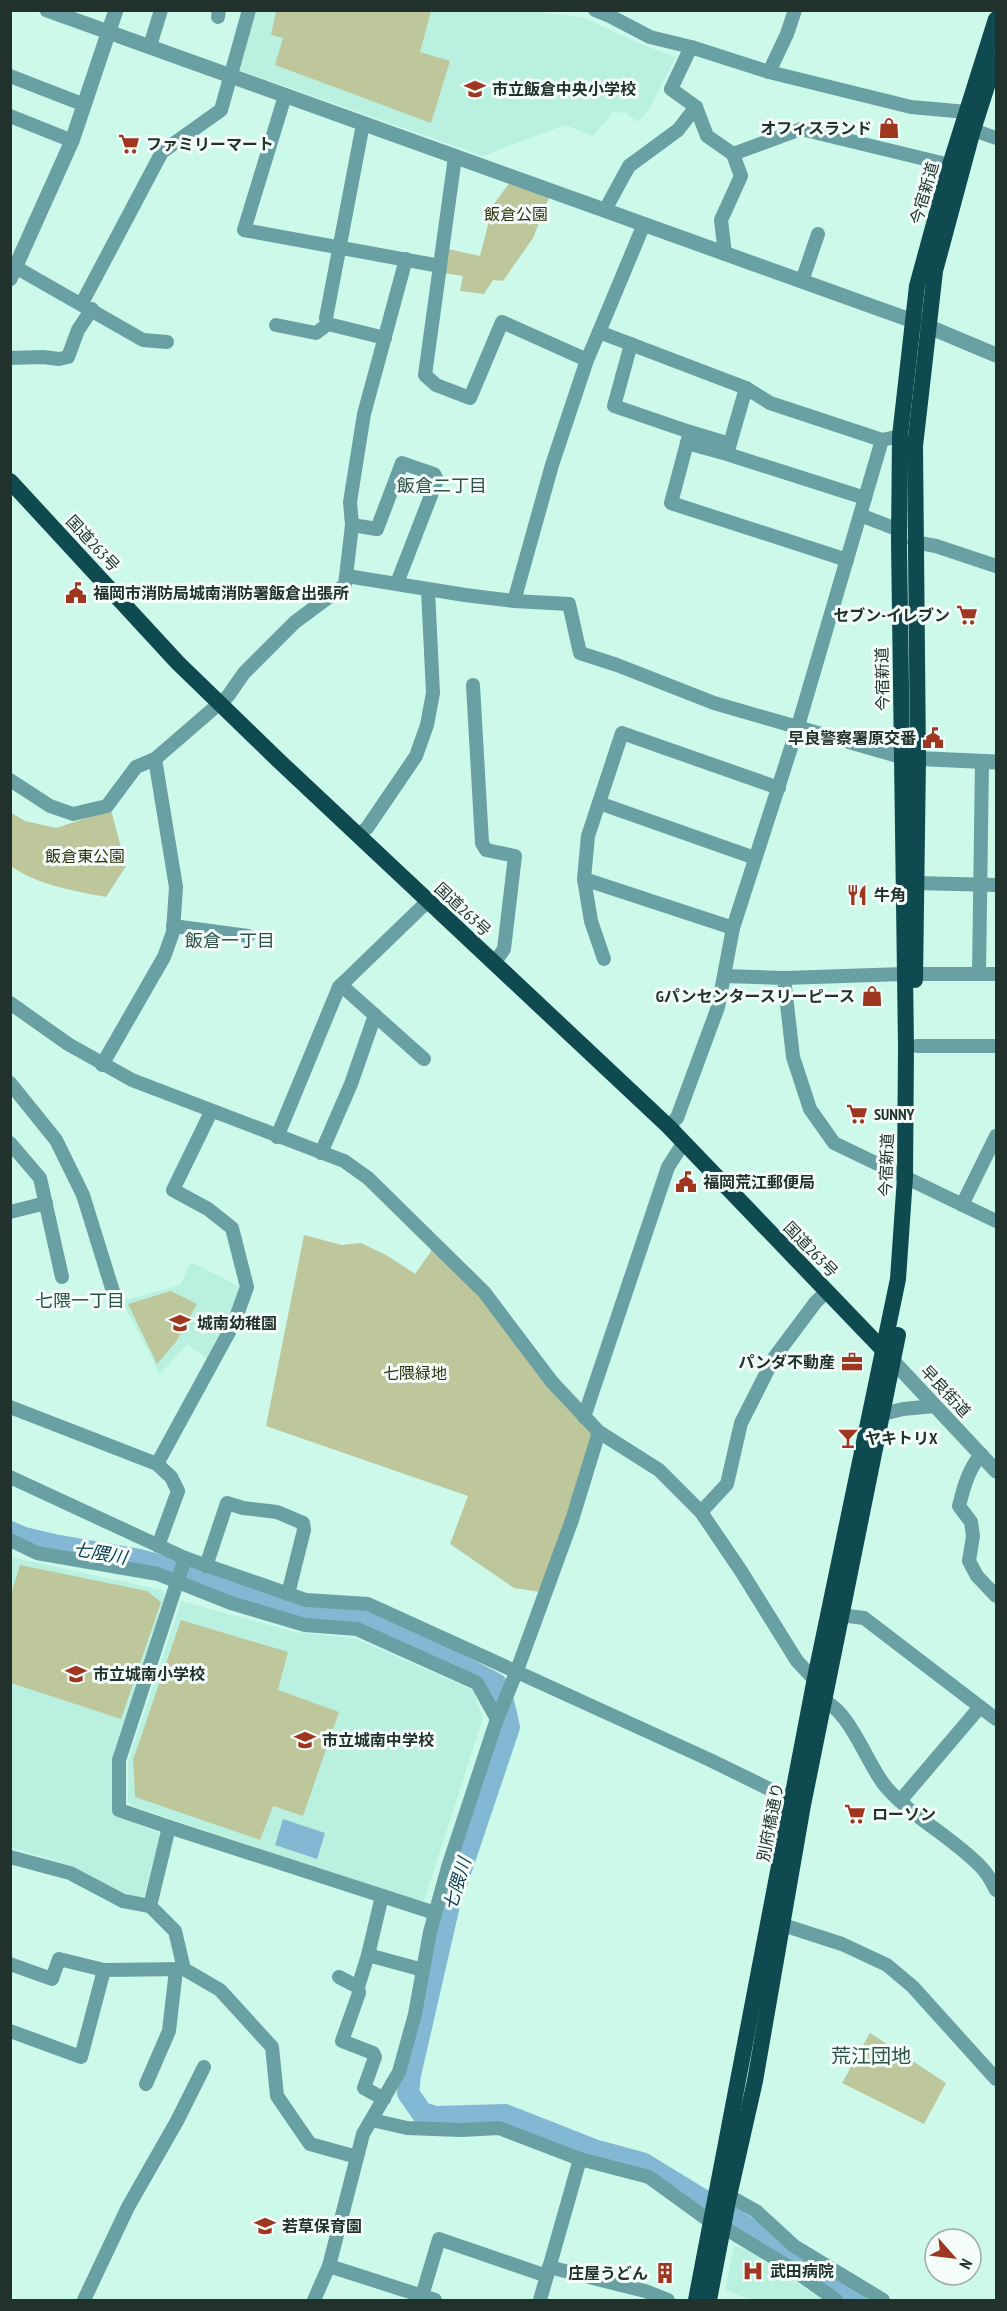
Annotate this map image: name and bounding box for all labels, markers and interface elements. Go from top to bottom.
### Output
school or university icon: 市立飯倉中央小学校 [463,77,487,101]
place label: 市立飯倉中央小学校 [492,79,636,99]
shop icon: オフィスランド [877,116,901,140]
place label: オフィスランド [760,118,872,138]
supermarket icon: ファミリーマート [117,132,141,156]
place label: ファミリーマート [146,134,274,154]
street label: 今宿新道 [906,159,942,227]
park label: 飯倉公園 [484,204,548,224]
district label: 飯倉二丁目 [397,474,487,497]
street label: 国道263号 [62,511,124,575]
public building icon: 福岡市消防局城南消防署飯倉出張所 [64,581,88,605]
place label: 福岡市消防局城南消防署飯倉出張所 [93,583,349,603]
supermarket icon: セブン-イレブン [955,603,979,627]
place label: セブン-イレブン [833,605,950,625]
street label: 今宿新道 [871,647,893,711]
public building icon: 早良警察署原交番 [921,726,945,750]
place label: 早良警察署原交番 [788,728,916,748]
park label: 飯倉東公園 [45,846,125,866]
street label: 国道263号 [431,878,495,940]
restaurant icon: 牛角 [845,883,869,907]
place label: 牛角 [874,885,906,905]
district label: 飯倉一丁目 [185,929,275,952]
shop icon: Gパンセンタースリーピース [860,984,884,1008]
place label: Gパンセンタースリーピース [656,986,855,1006]
supermarket icon: SUNNY [845,1102,869,1126]
place label: SUNNY [874,1104,915,1124]
street label: 今宿新道 [875,1133,897,1197]
public building icon: 福岡荒江郵便局 [674,1170,698,1194]
place label: 福岡荒江郵便局 [703,1172,815,1192]
street label: 国道263号 [780,1217,842,1281]
district label: 七隈一丁目 [35,1289,125,1312]
school or university icon: 城南幼稚園 [168,1311,192,1335]
place label: 城南幼稚園 [197,1313,277,1333]
office icon: パンダ不動産 [840,1350,864,1374]
place label: パンダ不動産 [738,1352,835,1372]
street label: 早良街道 [917,1361,975,1421]
park label: 七隈緑地 [383,1363,447,1383]
bar icon: ヤキトリX [836,1426,860,1450]
place label: ヤキトリX [865,1428,938,1448]
water label: 七隈川 [71,1537,131,1569]
school or university icon: 市立城南小学校 [64,1662,88,1686]
place label: 市立城南小学校 [93,1664,205,1684]
school or university icon: 市立城南中学校 [293,1728,317,1752]
place label: 市立城南中学校 [322,1730,434,1750]
street label: 別府橋通り [753,1781,787,1863]
supermarket icon: ローソン [843,1802,867,1826]
place label: ローソン [872,1804,936,1824]
water label: 七隈川 [438,1853,476,1913]
district label: 荒江団地 [831,2043,911,2069]
school or university icon: 若草保育園 [253,2214,277,2238]
place label: 若草保育園 [282,2216,362,2236]
north arrow [923,2227,983,2287]
text: N [955,2256,977,2273]
hospital icon: 武田病院 [741,2259,765,2283]
building icon: 庄屋うどん [653,2261,677,2285]
place label: 武田病院 [770,2261,834,2281]
place label: 庄屋うどん [568,2263,648,2283]

